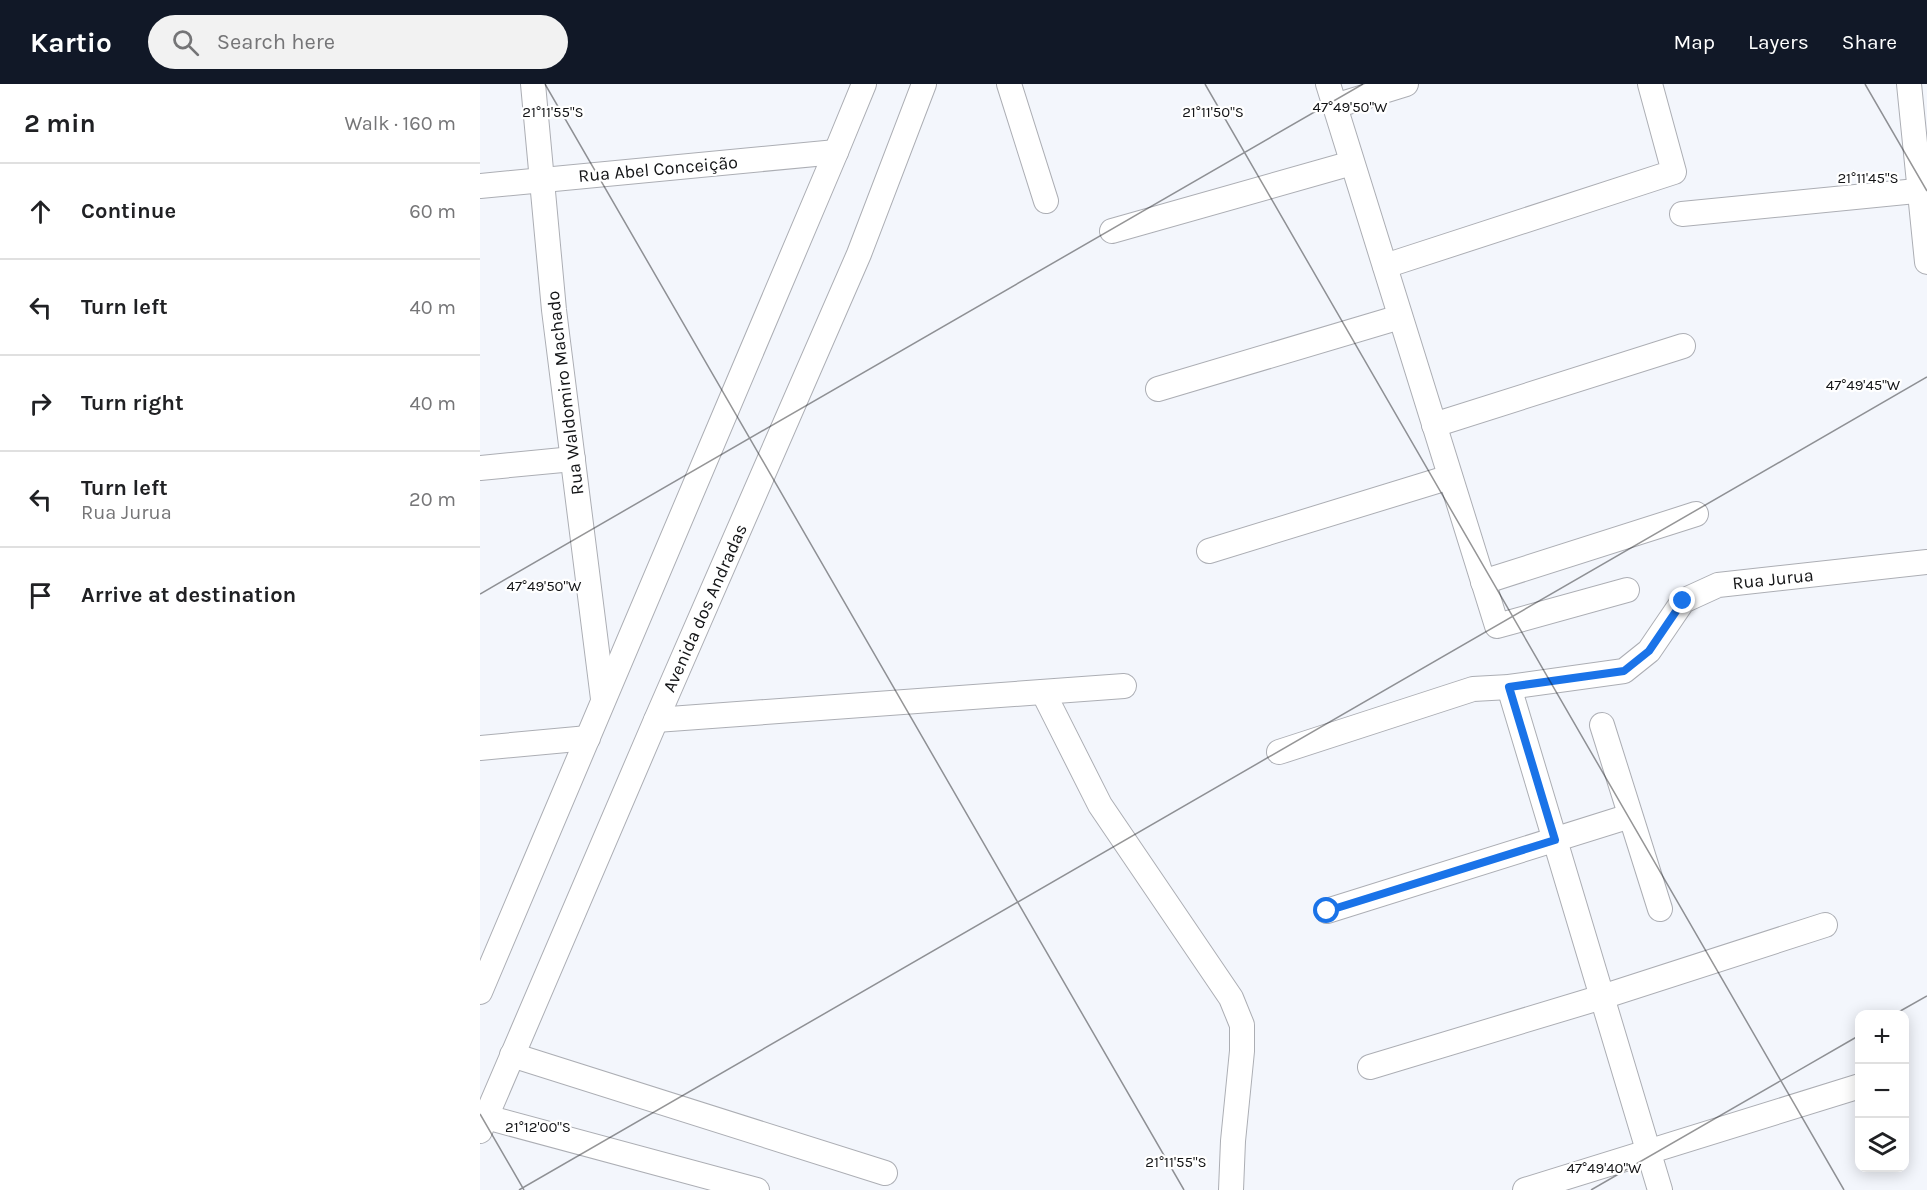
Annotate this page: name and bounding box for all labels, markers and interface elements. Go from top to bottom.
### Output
search box [148,15,568,69]
text: Kartio [30,26,112,59]
icon: search [169,26,202,59]
text: Search here [217,29,335,55]
text: Map [1673,30,1715,54]
text: Layers [1748,30,1809,54]
text: Share [1842,30,1897,54]
text: 47°49'50"W [1313,98,1388,116]
text: 21°11'55"S [522,103,584,121]
text: 21°11'50"S [1182,103,1244,121]
text: 2 min [24,108,96,139]
text: Walk · 160 m [344,112,456,135]
street label: Rua Abel Conceição [577,151,739,187]
text: 21°11'45"S [1837,169,1899,187]
icon: ahead [24,195,57,228]
text: Continue [81,198,176,224]
text: 60 m [409,200,456,223]
street label: Rua Waldomiro Machado [542,290,588,496]
icon: left [24,291,57,324]
text: Turn left [81,294,168,320]
text: 40 m [410,296,456,319]
text: 47°49'45"W [1826,376,1901,394]
icon: right [24,387,57,420]
text: Turn right [81,390,184,416]
text: 40 m [410,392,456,415]
text: Turn left [81,475,168,501]
icon: left [24,483,57,516]
text: 20 m [409,488,456,511]
text: Rua Jurua [81,501,172,524]
street label: Avenida dos Andradas [658,520,752,696]
street label: Rua Jurua [1731,564,1815,594]
text: 47°49'50"W [507,577,582,595]
icon: arrive [24,579,57,612]
text: Arrive at destination [81,582,296,608]
route end [1669,587,1695,613]
route start [1313,897,1339,923]
map controls [1855,1010,1909,1172]
button: + [1855,1010,1909,1064]
button: − [1855,1064,1909,1118]
text: 21°12'00"S [505,1118,571,1136]
button: layers [1855,1118,1909,1172]
text: 21°11'55"S [1145,1153,1207,1171]
text: 47°49'40"W [1567,1159,1642,1177]

